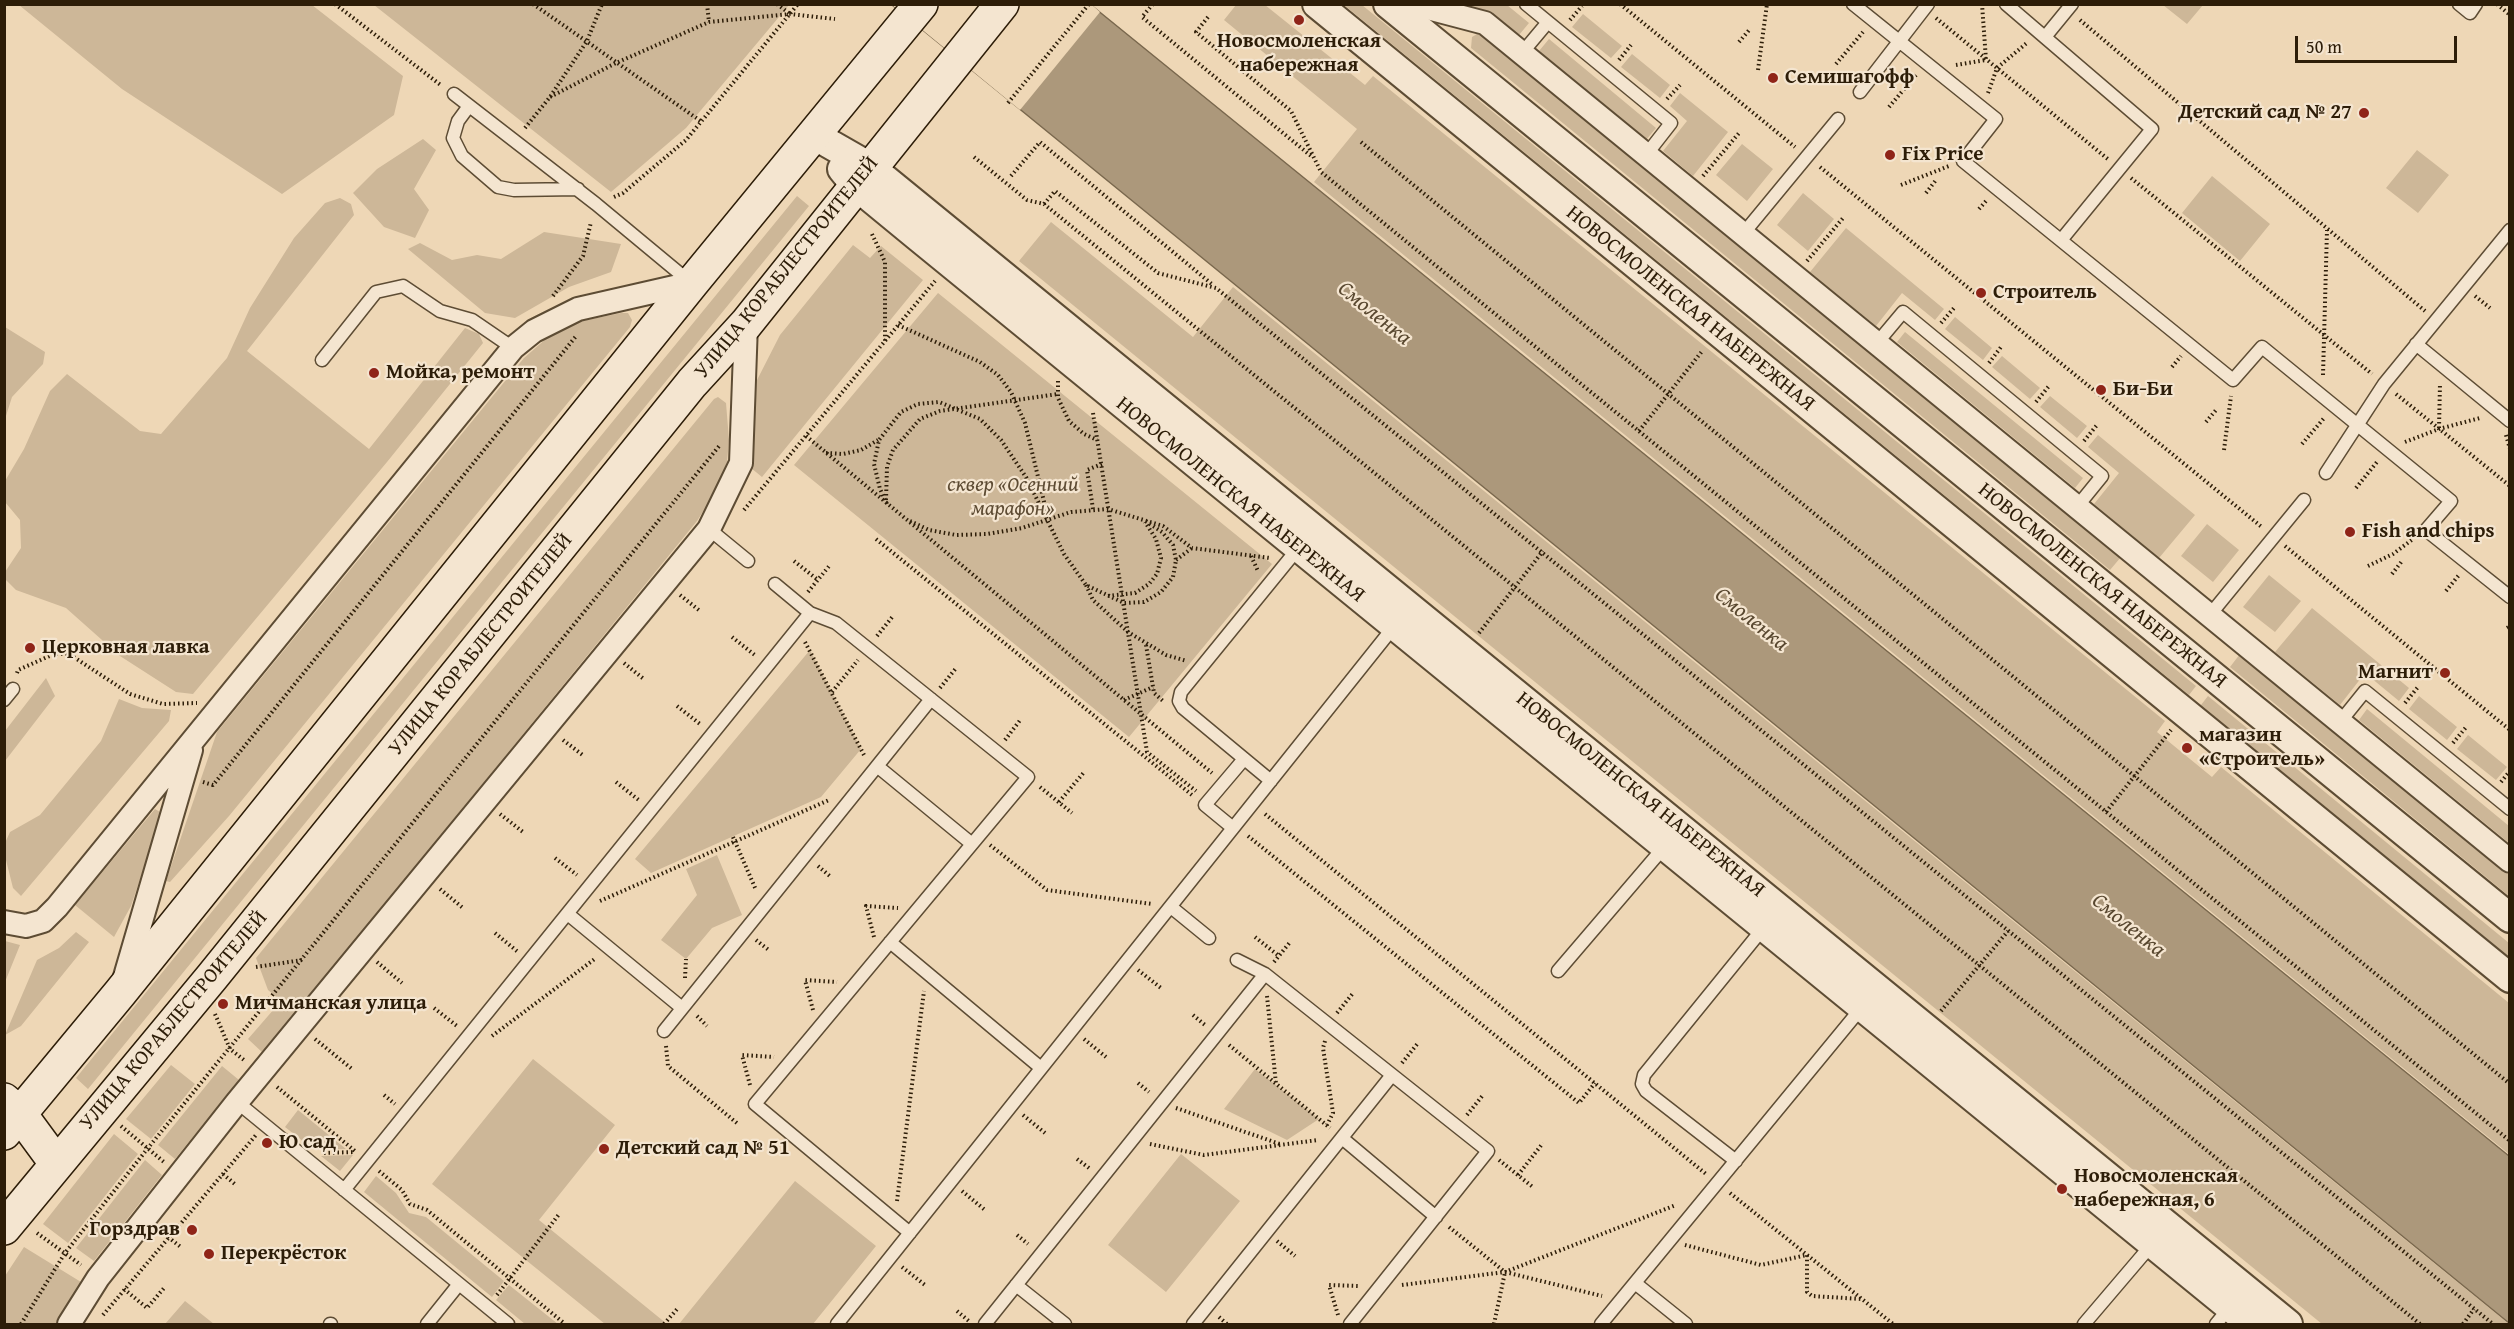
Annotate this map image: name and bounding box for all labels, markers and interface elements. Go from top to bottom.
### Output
marker: Новосмоленская набережная [1292,13,1306,27]
scale bar [2298,24,2460,62]
place label: Новосмоленская набережная [1217,29,1381,79]
text: 50 m [2306,33,2342,60]
place label: Семишагофф [1785,65,1914,91]
marker: Семишагофф [1766,71,1780,85]
place label: Детский сад № 27 [2178,100,2352,126]
marker: Детский сад № 27 [2357,106,2371,120]
place label: Fix Price [1902,142,1983,168]
marker: Fix Price [1883,148,1897,162]
street label: УЛИЦА КОРАБЛЕСТРОИТЕЛЕЙ [690,152,884,384]
street label: НОВОСМОЛЕНСКАЯ НАБЕРЕЖНАЯ [1561,201,1819,417]
water label: Смоленка [1332,276,1416,352]
place label: Строитель [1993,280,2097,306]
marker: Строитель [1974,286,1988,300]
place label: Мойка, ремонт [386,360,535,386]
marker: Мойка, ремонт [367,366,381,380]
place label: Би-Би [2113,377,2173,403]
marker: Би-Би [2094,383,2108,397]
street label: НОВОСМОЛЕНСКАЯ НАБЕРЕЖНАЯ [1111,392,1369,608]
park label: сквер «Осенний марафон» [947,473,1079,523]
street label: НОВОСМОЛЕНСКАЯ НАБЕРЕЖНАЯ [1973,478,2231,694]
place label: Fish and chips [2362,519,2495,545]
marker: Fish and chips [2343,525,2357,539]
street label: УЛИЦА КОРАБЛЕСТРОИТЕЛЕЙ [384,529,578,761]
water label: Смоленка [1709,582,1793,658]
place label: Церковная лавка [42,635,209,661]
marker: Церковная лавка [23,641,37,655]
place label: Магнит [2358,660,2433,686]
marker: Магнит [2438,666,2452,680]
street label: НОВОСМОЛЕНСКАЯ НАБЕРЕЖНАЯ [1511,687,1769,903]
place label: магазин «Строитель» [2199,723,2325,773]
marker: магазин «Строитель» [2180,741,2194,755]
water label: Смоленка [2086,888,2170,964]
street label: УЛИЦА КОРАБЛЕСТРОИТЕЛЕЙ [75,906,273,1136]
place label: Мичманская улица [235,991,427,1017]
marker: Мичманская улица [216,997,230,1011]
place label: Ю сад [279,1130,336,1156]
marker: Ю сад [260,1136,274,1150]
place label: Детский сад № 51 [616,1136,790,1162]
marker: Детский сад № 51 [597,1142,611,1156]
place label: Новосмоленская набережная, 6 [2074,1164,2238,1214]
marker: Новосмоленская набережная, 6 [2055,1182,2069,1196]
place label: Горздрав [90,1217,180,1243]
marker: Горздрав [185,1223,199,1237]
place label: Перекрёсток [221,1241,346,1267]
marker: Перекрёсток [202,1247,216,1261]

